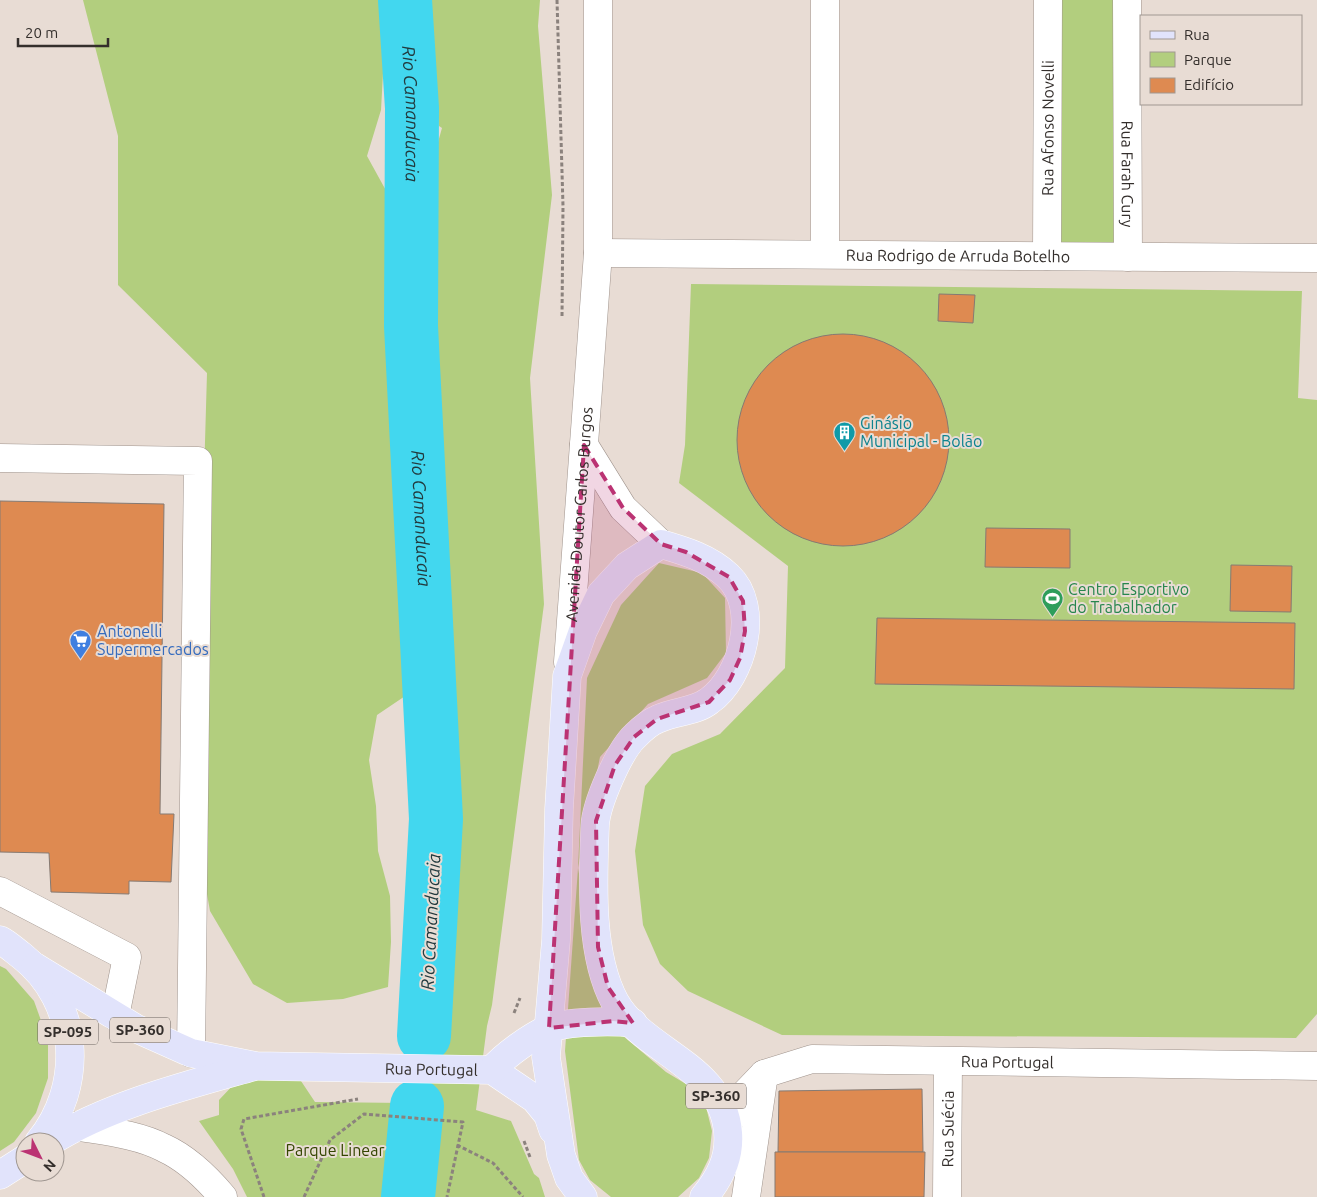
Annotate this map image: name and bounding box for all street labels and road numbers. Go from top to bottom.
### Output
street label: Rua Afonso Novelli [1038,60,1057,196]
street label: Rua Farah Cury [1118,120,1137,228]
street label: Rua Rodrigo de Arruda Botelho [846,246,1070,265]
street label: Avenida Doutor Carlos Burgos [562,406,596,623]
road number: SP-360 [110,1018,170,1042]
road number: SP-095 [38,1020,98,1044]
street label: Rua Portugal [961,1052,1054,1071]
street label: Rua Portugal [385,1059,478,1079]
road number: SP-360 [686,1084,746,1108]
street label: Rua Suécia [938,1090,957,1168]

